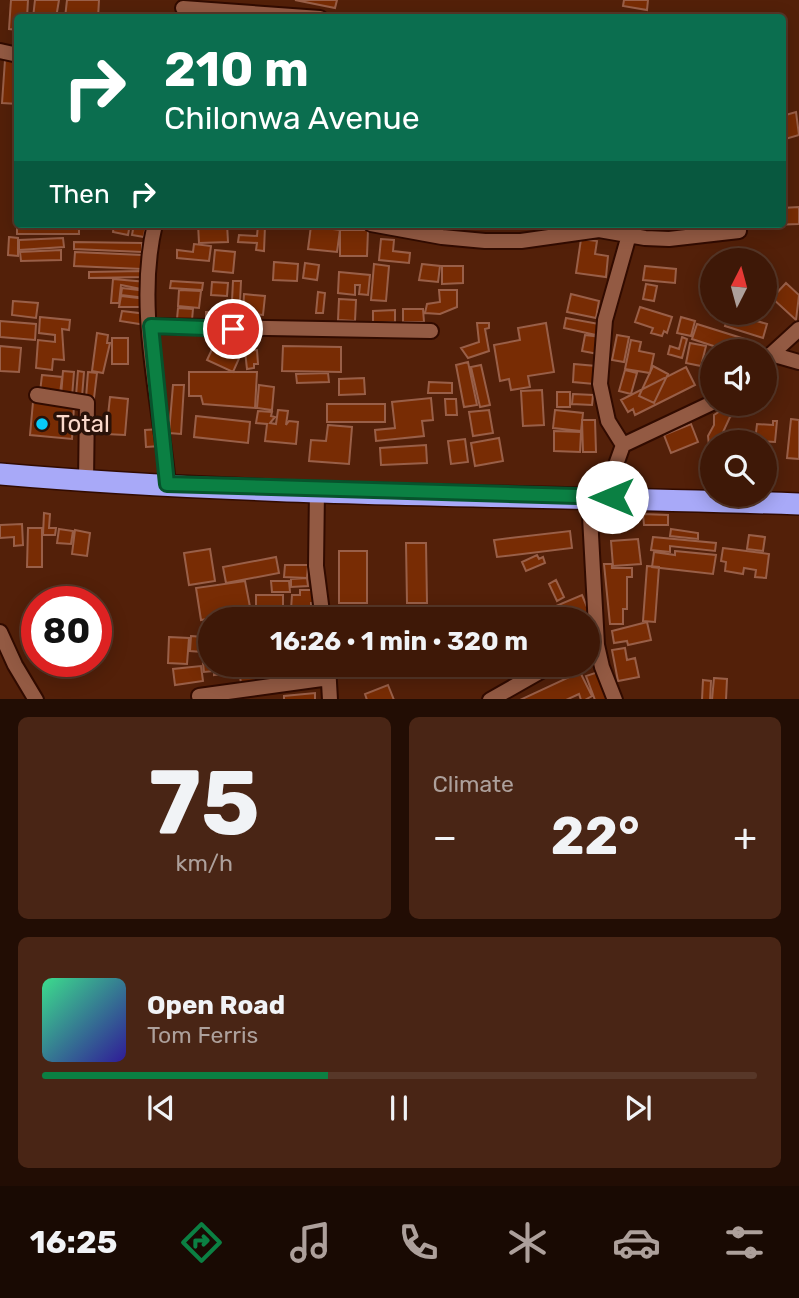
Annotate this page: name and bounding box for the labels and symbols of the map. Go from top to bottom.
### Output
north arrow [700,248,777,326]
pin [203,299,263,359]
place label: Total [56,410,110,438]
marker: Total [34,416,50,432]
position arrow [575,460,649,534]
speed limit sign: 80 [21,586,112,677]

